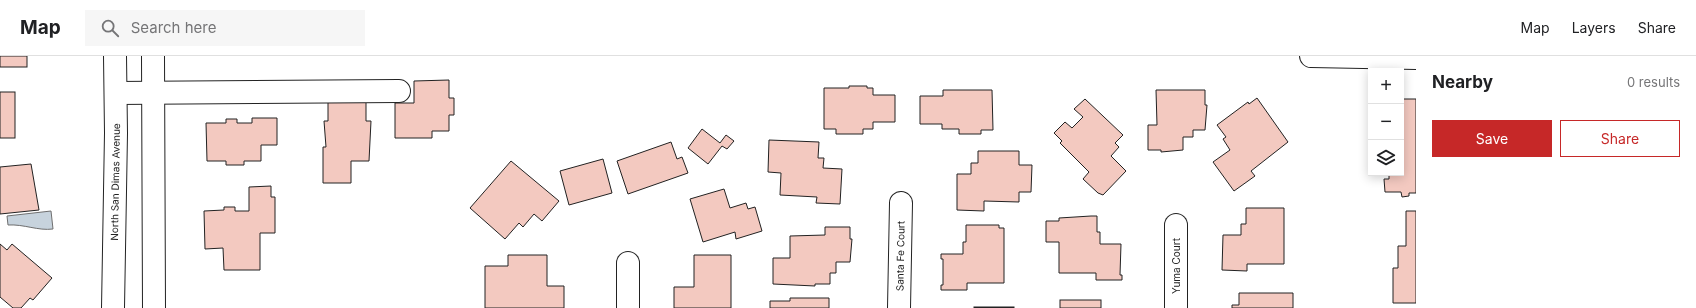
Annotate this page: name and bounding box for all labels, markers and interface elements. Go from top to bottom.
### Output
search box [85,10,365,46]
text: Map [20,16,61,39]
icon: search [99,17,121,39]
text: Search here [131,18,216,37]
text: Map [1521,19,1550,36]
text: Layers [1572,19,1616,36]
text: Share [1638,19,1676,36]
map controls [1368,68,1404,176]
button: + [1368,68,1404,104]
text: Nearby [1432,72,1493,92]
text: 0 results [1627,74,1680,90]
button: − [1368,104,1404,140]
button: Save [1432,120,1552,157]
button: Share [1560,120,1680,157]
street label: North San Dimas Avenue [108,123,122,241]
button: layers [1368,140,1404,176]
street label: Santa Fe Court [893,220,907,291]
street label: Yuma Court [1170,237,1182,294]

